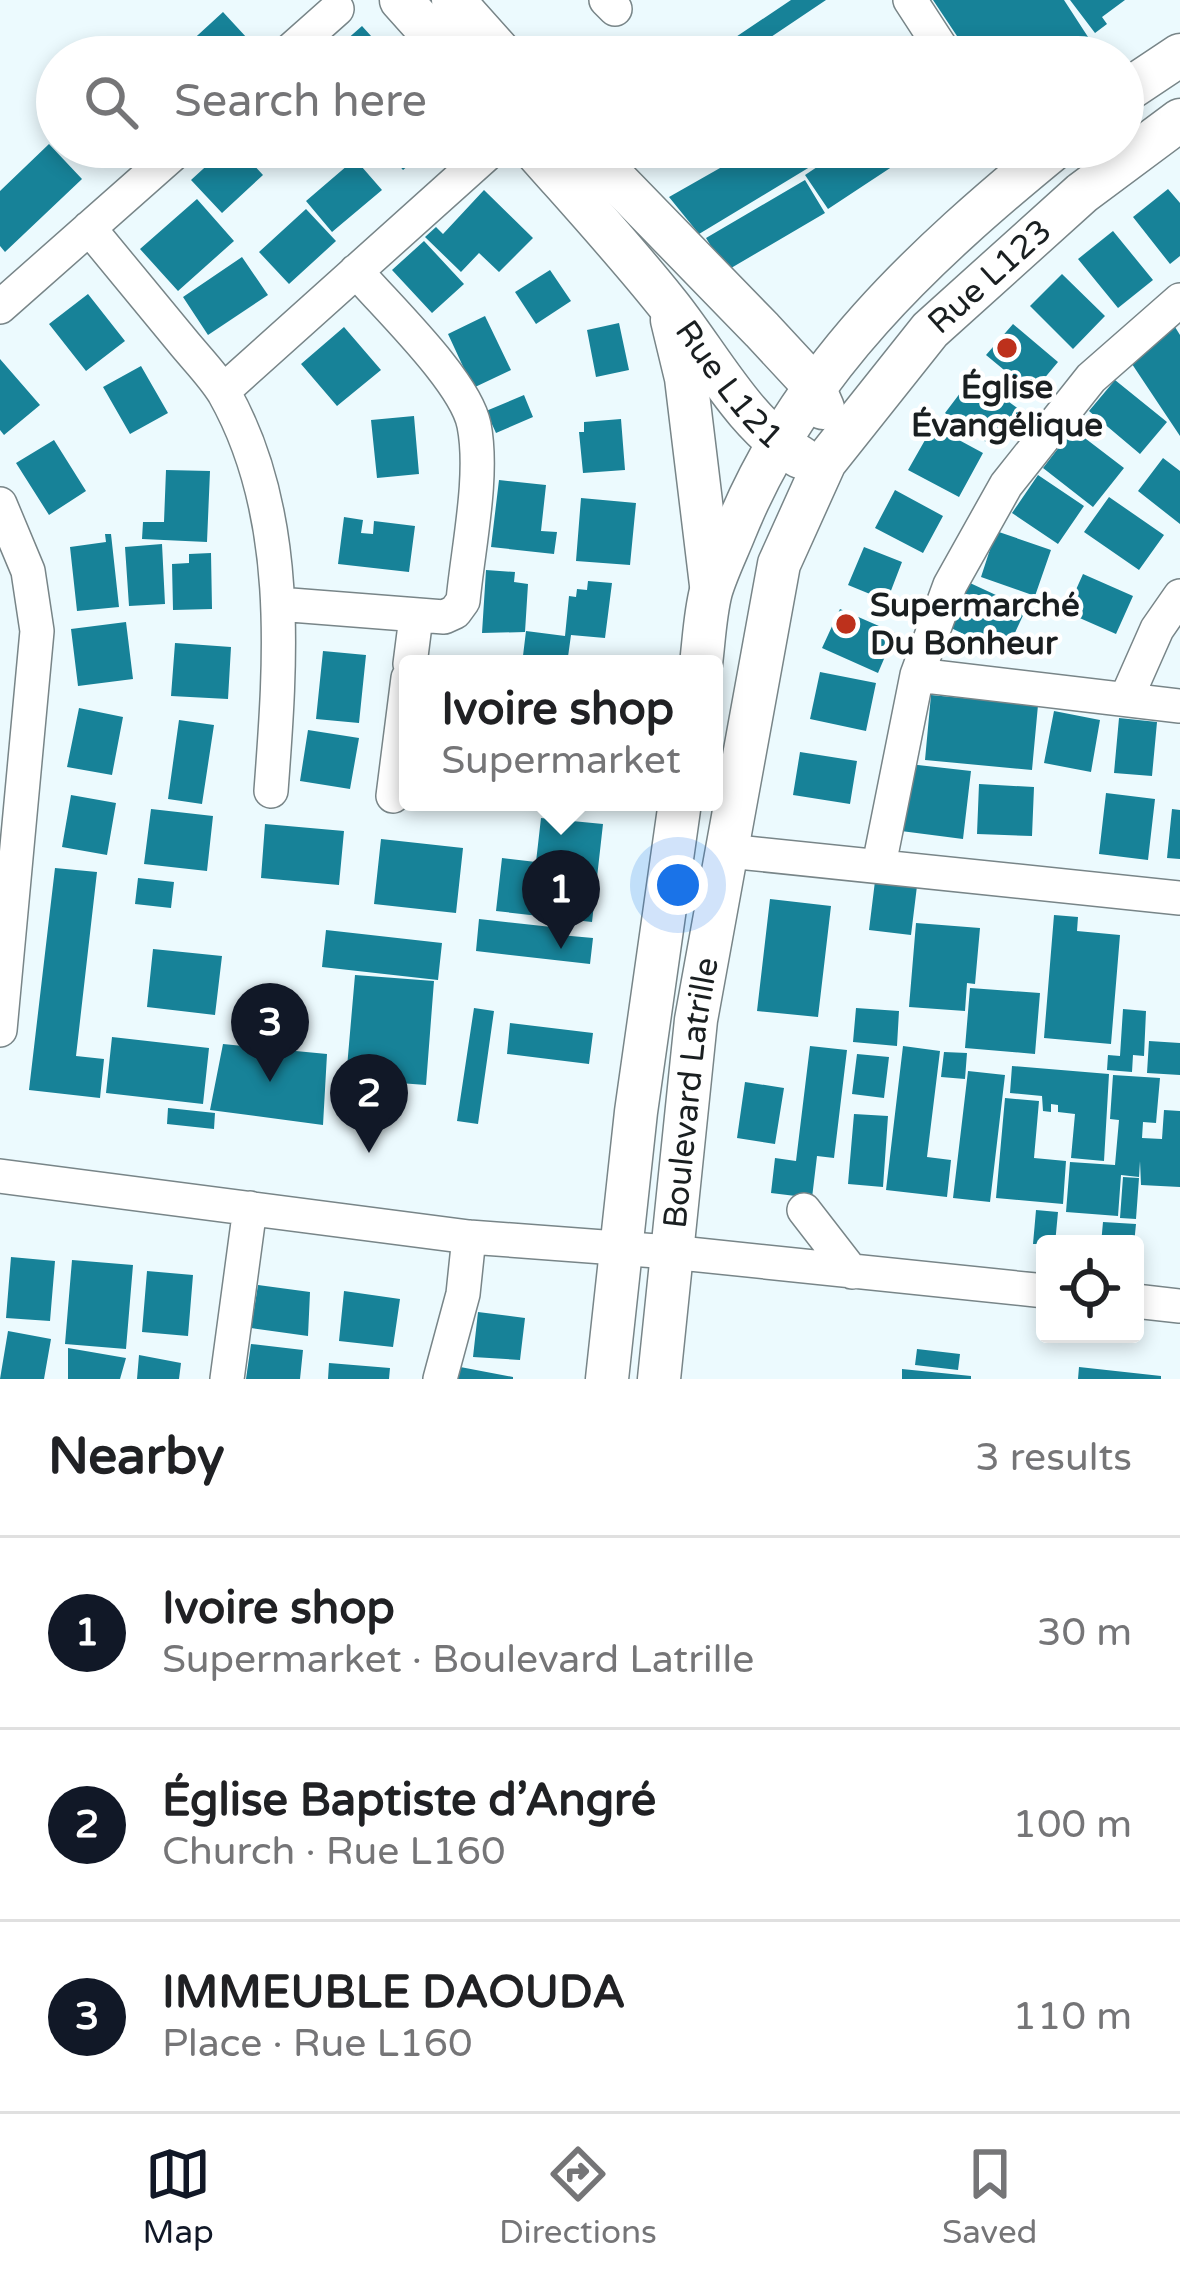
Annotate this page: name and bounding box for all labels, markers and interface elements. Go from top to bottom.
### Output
search box [36,36,1144,168]
icon: search [78,69,144,135]
text: Search here [174,75,427,129]
street label: Rue L123 [920,211,1059,342]
street label: Rue L121 [667,313,791,457]
marker: Église Évangélique [994,335,1020,361]
place label: Église Évangélique [911,368,1103,445]
place label: Supermarché Du Bonheur [870,586,1080,663]
marker: Supermarché Du Bonheur [833,611,859,637]
popup [399,655,723,811]
text: Ivoire shop [441,683,674,737]
text: Supermarket [441,737,681,784]
pin: 1 [522,850,600,949]
your location [648,855,708,915]
street label: Boulevard Latrille [655,954,727,1230]
pin: 3 [231,983,309,1082]
pin: 2 [330,1054,408,1153]
map controls [1036,1235,1144,1343]
button: locate [1036,1235,1144,1343]
text: Nearby [48,1426,225,1488]
text: 3 results [975,1434,1132,1481]
text: Ivoire shop [162,1582,395,1636]
text: 1 [75,1609,99,1656]
text: 30 m [1037,1609,1132,1656]
text: Supermarket · Boulevard Latrille [162,1636,754,1683]
text: Église Baptiste d’Angré [162,1774,656,1828]
text: 2 [75,1801,99,1848]
text: 100 m [1013,1801,1132,1848]
text: Church · Rue L160 [162,1828,505,1875]
text: IMMEUBLE DAOUDA [162,1966,626,2020]
text: 3 [75,1993,99,2040]
text: 110 m [1013,1993,1132,2040]
text: Place · Rue L160 [162,2020,472,2067]
tab: Map [143,2141,214,2252]
tab: Directions [499,2141,657,2252]
tab: Saved [942,2141,1037,2252]

